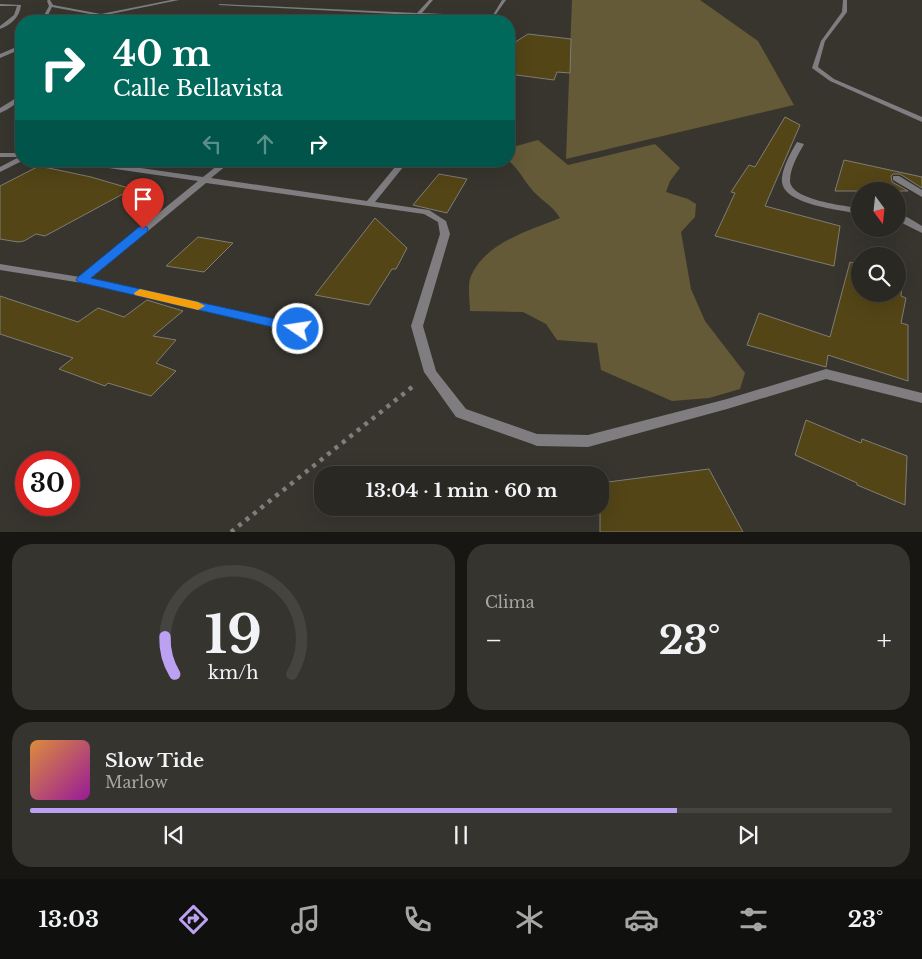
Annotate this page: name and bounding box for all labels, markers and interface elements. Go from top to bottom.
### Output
text: 40 m [113,32,211,75]
icon: right [30,35,95,100]
text: Calle Bellavista [113,75,283,102]
icon: left [198,130,226,158]
icon: ahead [251,130,279,158]
icon: right [304,130,332,158]
pin [122,178,164,229]
north arrow [851,182,906,238]
map controls [851,182,906,302]
icon: arrive [129,185,157,213]
button: search [851,247,906,302]
position arrow [271,302,323,354]
speed limit sign: 30 [15,451,80,516]
text: 13:04 · 1 min · 60 m [366,479,557,502]
text: Clima [485,592,535,612]
text: 19 [205,603,262,667]
text: 23° [659,617,721,664]
text: − [485,623,503,658]
text: + [877,623,892,658]
text: km/h [208,662,259,684]
text: Slow Tide [105,749,204,772]
text: Marlow [105,772,168,792]
icon: previous [160,821,188,849]
icon: pause [447,821,475,849]
icon: next [734,821,762,849]
icon: directions [176,902,211,937]
icon: music [288,902,323,937]
icon: phone [400,902,435,937]
icon: climate [512,902,547,937]
icon: car [624,902,659,937]
icon: filters [736,902,771,937]
text: 13:03 [38,906,99,933]
text: 23° [848,906,883,933]

